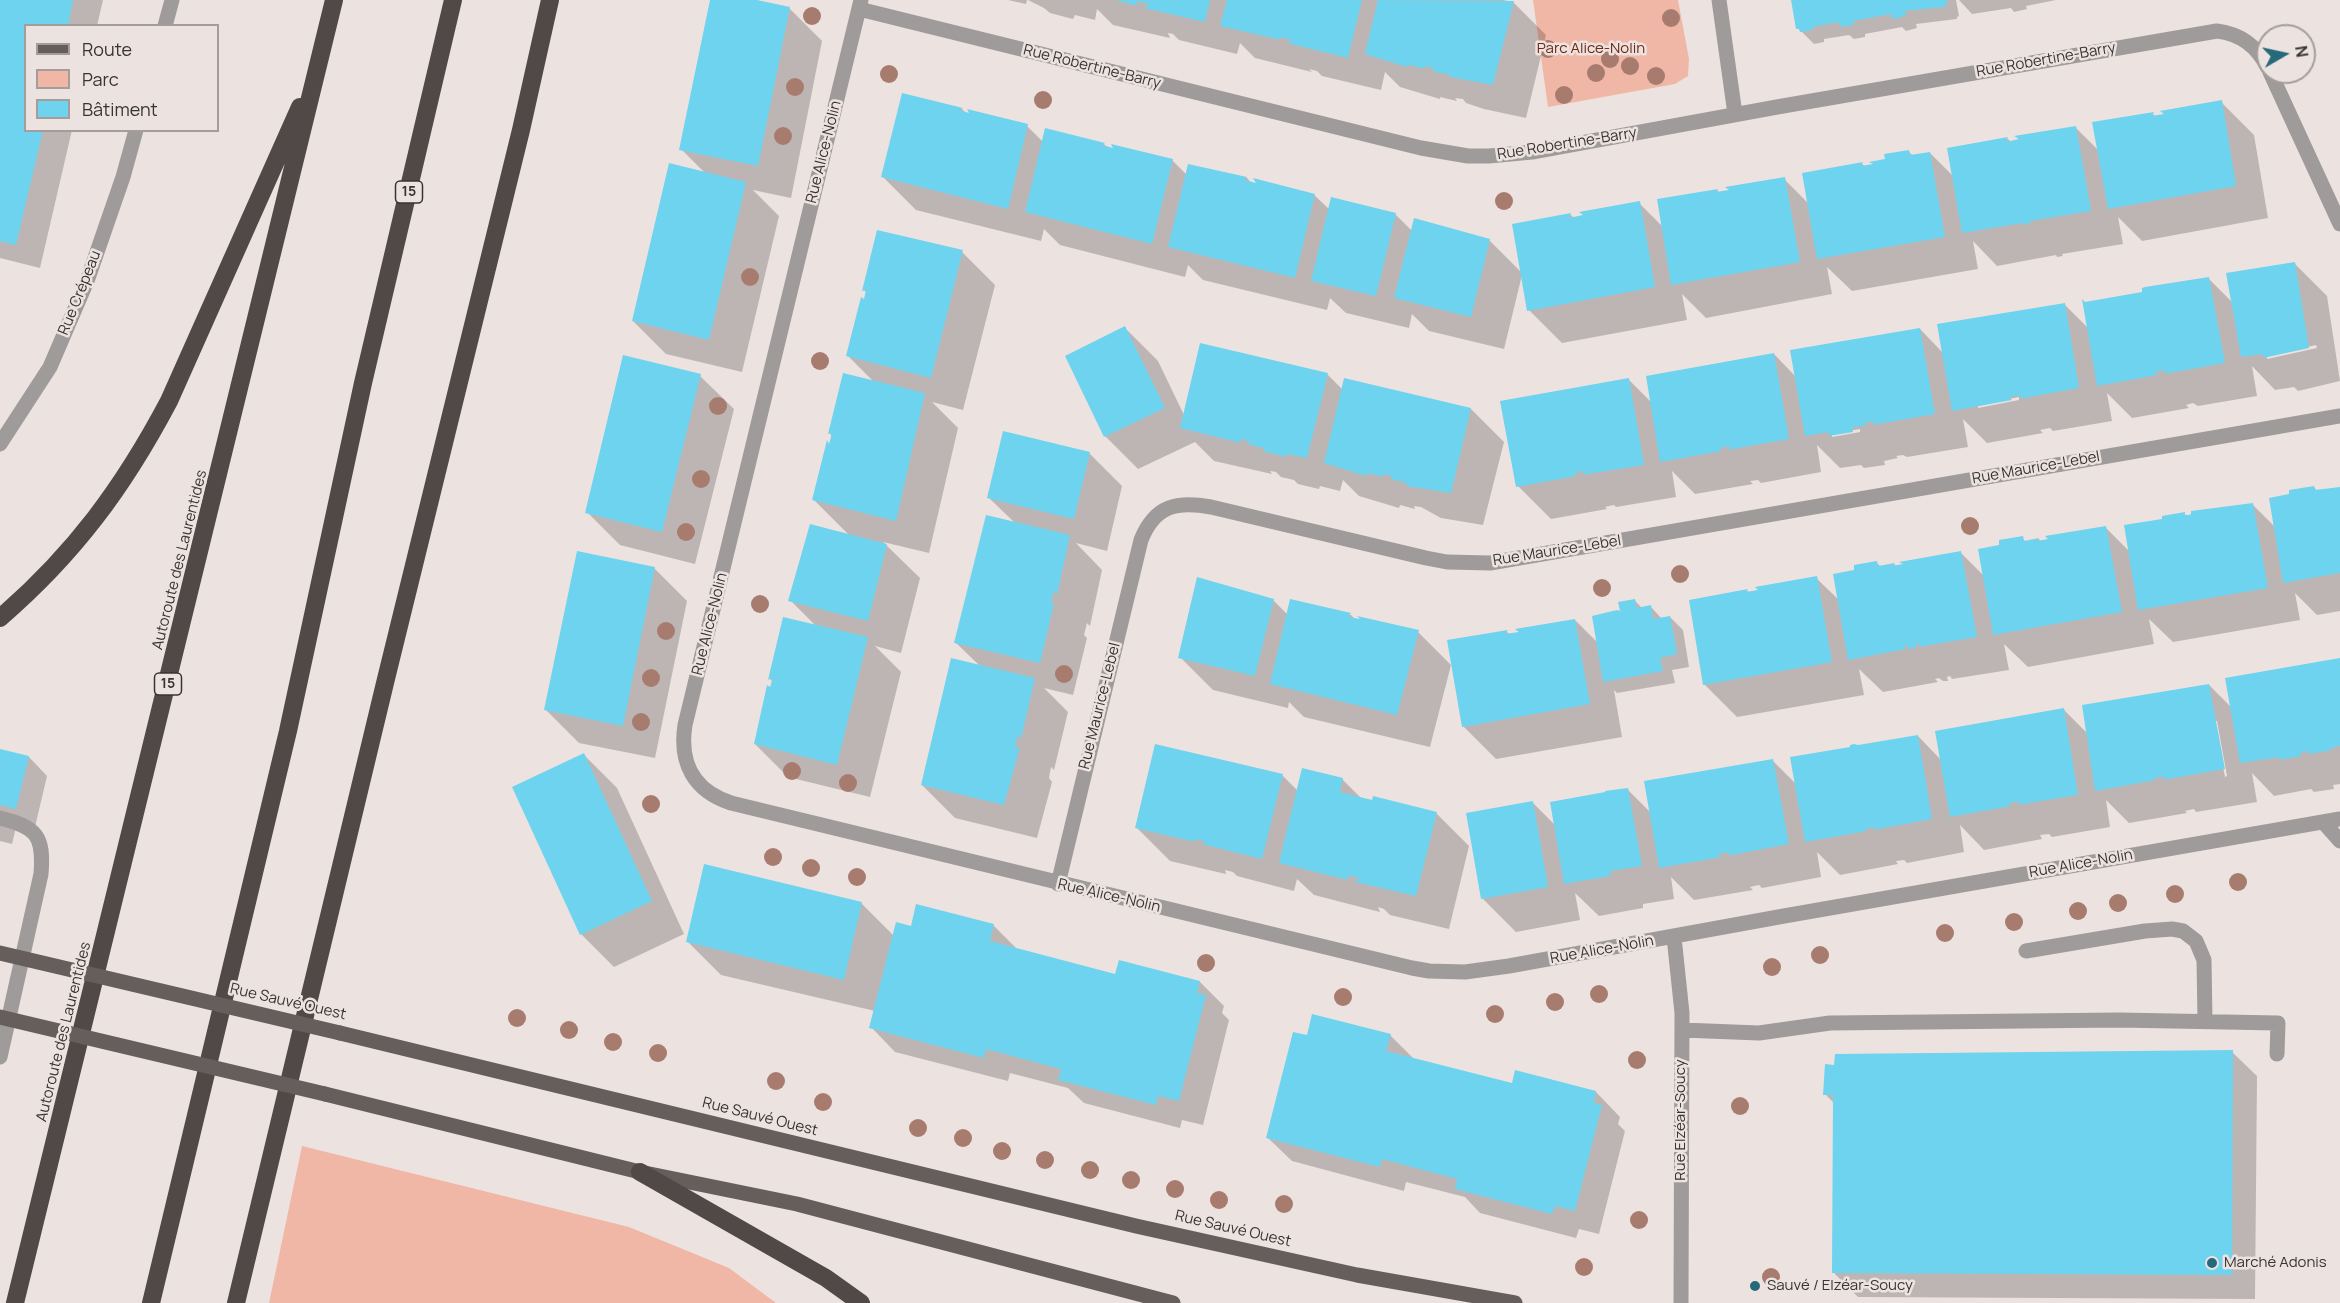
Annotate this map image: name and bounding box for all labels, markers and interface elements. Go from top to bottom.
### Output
legend [24,24,219,132]
north arrow [2256,24,2316,84]
text: Route [82,37,132,61]
street label: Rue Robertine-Barry [1975,39,2117,81]
park label: Parc Alice-Nolin [1537,40,1645,58]
street label: Rue Robertine-Barry [1021,41,1163,93]
text: N [2290,44,2314,59]
text: Parc [82,67,119,91]
text: Bâtiment [82,97,158,121]
street label: Rue Alice-Nolin [803,99,845,205]
street label: Rue Robertine-Barry [1496,124,1638,164]
road number: 15 [396,181,422,203]
street label: Rue Crépeau [55,248,105,338]
street label: Rue Maurice-Lebel [1971,448,2101,488]
street label: Autoroute des Laurentides [149,468,211,652]
street label: Rue Maurice-Lebel [1492,532,1622,570]
street label: Rue Alice-Nolin [689,571,731,677]
street label: Rue Maurice-Lebel [1076,641,1124,771]
road number: 15 [154,673,182,695]
street label: Rue Alice-Nolin [2028,846,2134,882]
street label: Rue Alice-Nolin [1056,875,1162,917]
street label: Rue Alice-Nolin [1549,932,1655,968]
street label: Autoroute des Laurentides [33,940,95,1124]
street label: Rue Sauvé Ouest [228,980,348,1024]
street label: Rue Elzéar-Soucy [1672,1059,1690,1181]
street label: Rue Sauvé Ouest [700,1094,820,1140]
street label: Rue Sauvé Ouest [1173,1207,1293,1251]
place label: Marché Adonis [2224,1254,2327,1272]
marker: Marché Adonis [2205,1256,2219,1270]
place label: Sauvé / Elzéar-Soucy [1767,1277,1913,1295]
marker: Sauvé / Elzéar-Soucy [1748,1279,1762,1293]

